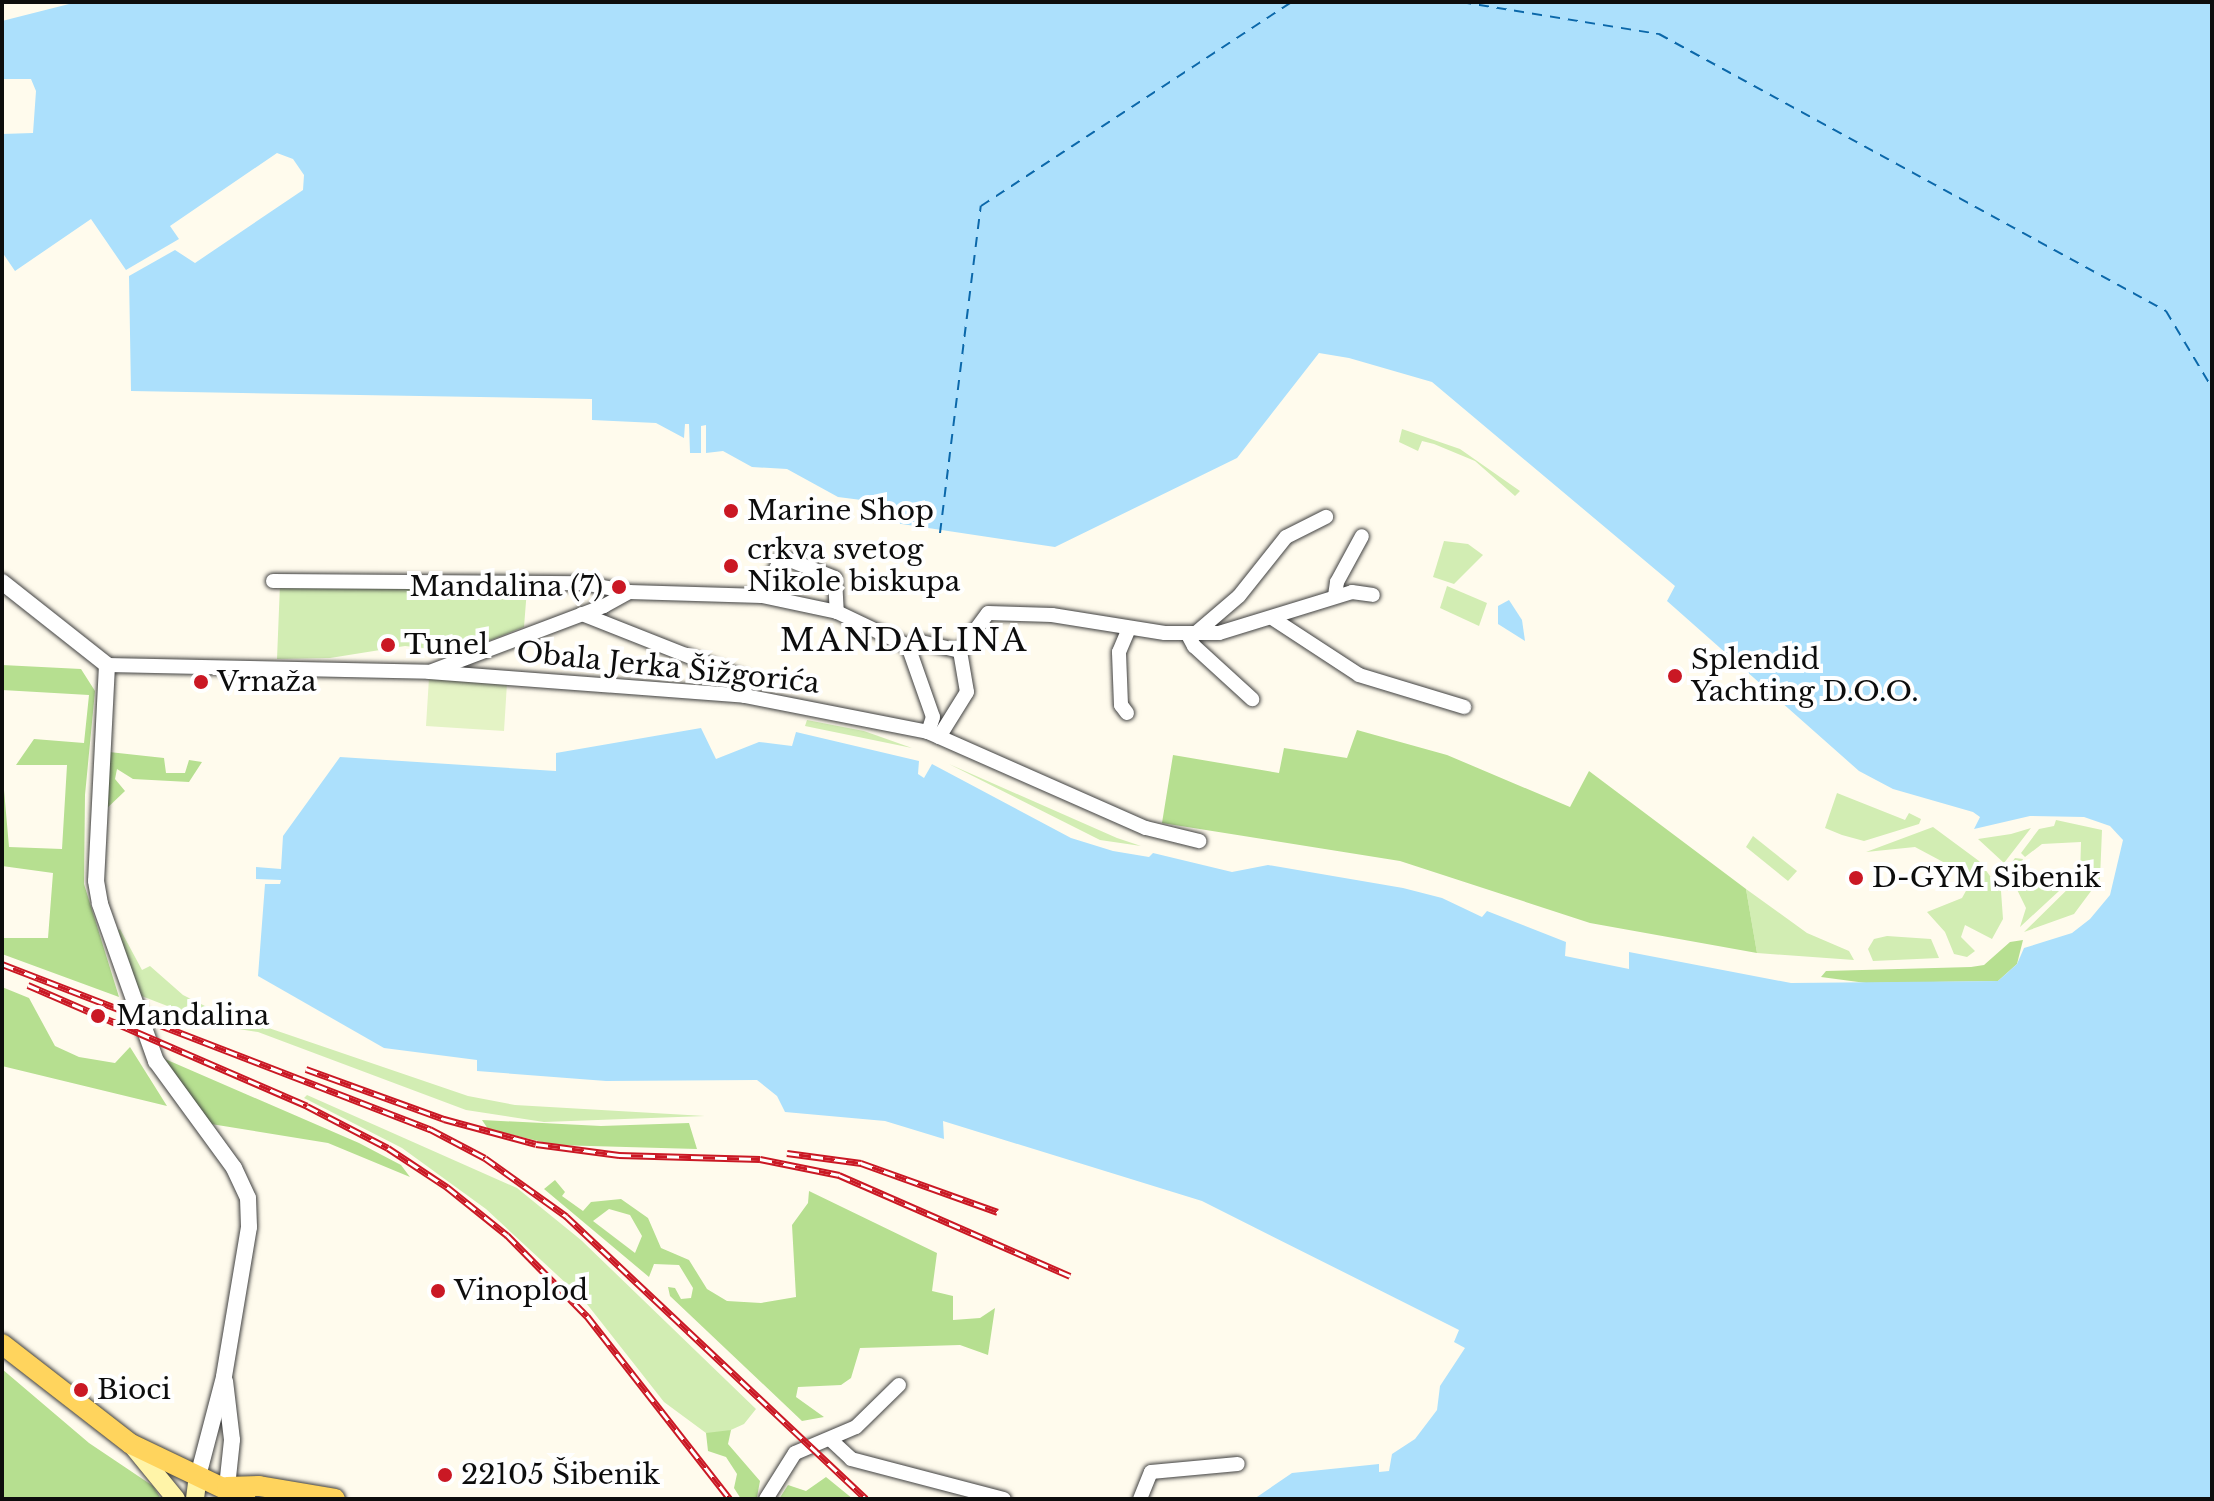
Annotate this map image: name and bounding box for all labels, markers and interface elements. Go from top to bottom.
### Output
place label: Marine Shop [747,494,934,528]
marker: Marine Shop [722,502,740,520]
place label: crkva svetog Nikole biskupa [747,533,960,599]
marker: crkva svetog Nikole biskupa [722,557,740,575]
place label: Mandalina (7) [409,570,603,604]
marker: Mandalina (7) [610,578,628,596]
district label: MANDALINA [780,621,1028,659]
place label: Tunel [404,628,488,662]
street label: Obala Jerka Šižgorića [515,635,821,701]
marker: Tunel [379,636,397,654]
place label: Splendid Yachting D.O.O. [1691,643,1919,709]
place label: Vrnaža [217,665,317,699]
marker: Splendid Yachting D.O.O. [1666,667,1684,685]
marker: Vrnaža [192,673,210,691]
place label: D-GYM Sibenik [1872,861,2101,895]
marker: D-GYM Sibenik [1847,869,1865,887]
place label: Mandalina [116,999,269,1033]
marker: Mandalina [87,1005,109,1027]
place label: Vinoplod [454,1274,588,1308]
marker: Vinoplod [429,1282,447,1300]
place label: Bioci [97,1373,171,1407]
marker: Bioci [72,1381,90,1399]
place label: 22105 Šibenik [461,1458,660,1492]
marker: 22105 Šibenik [436,1466,454,1484]

